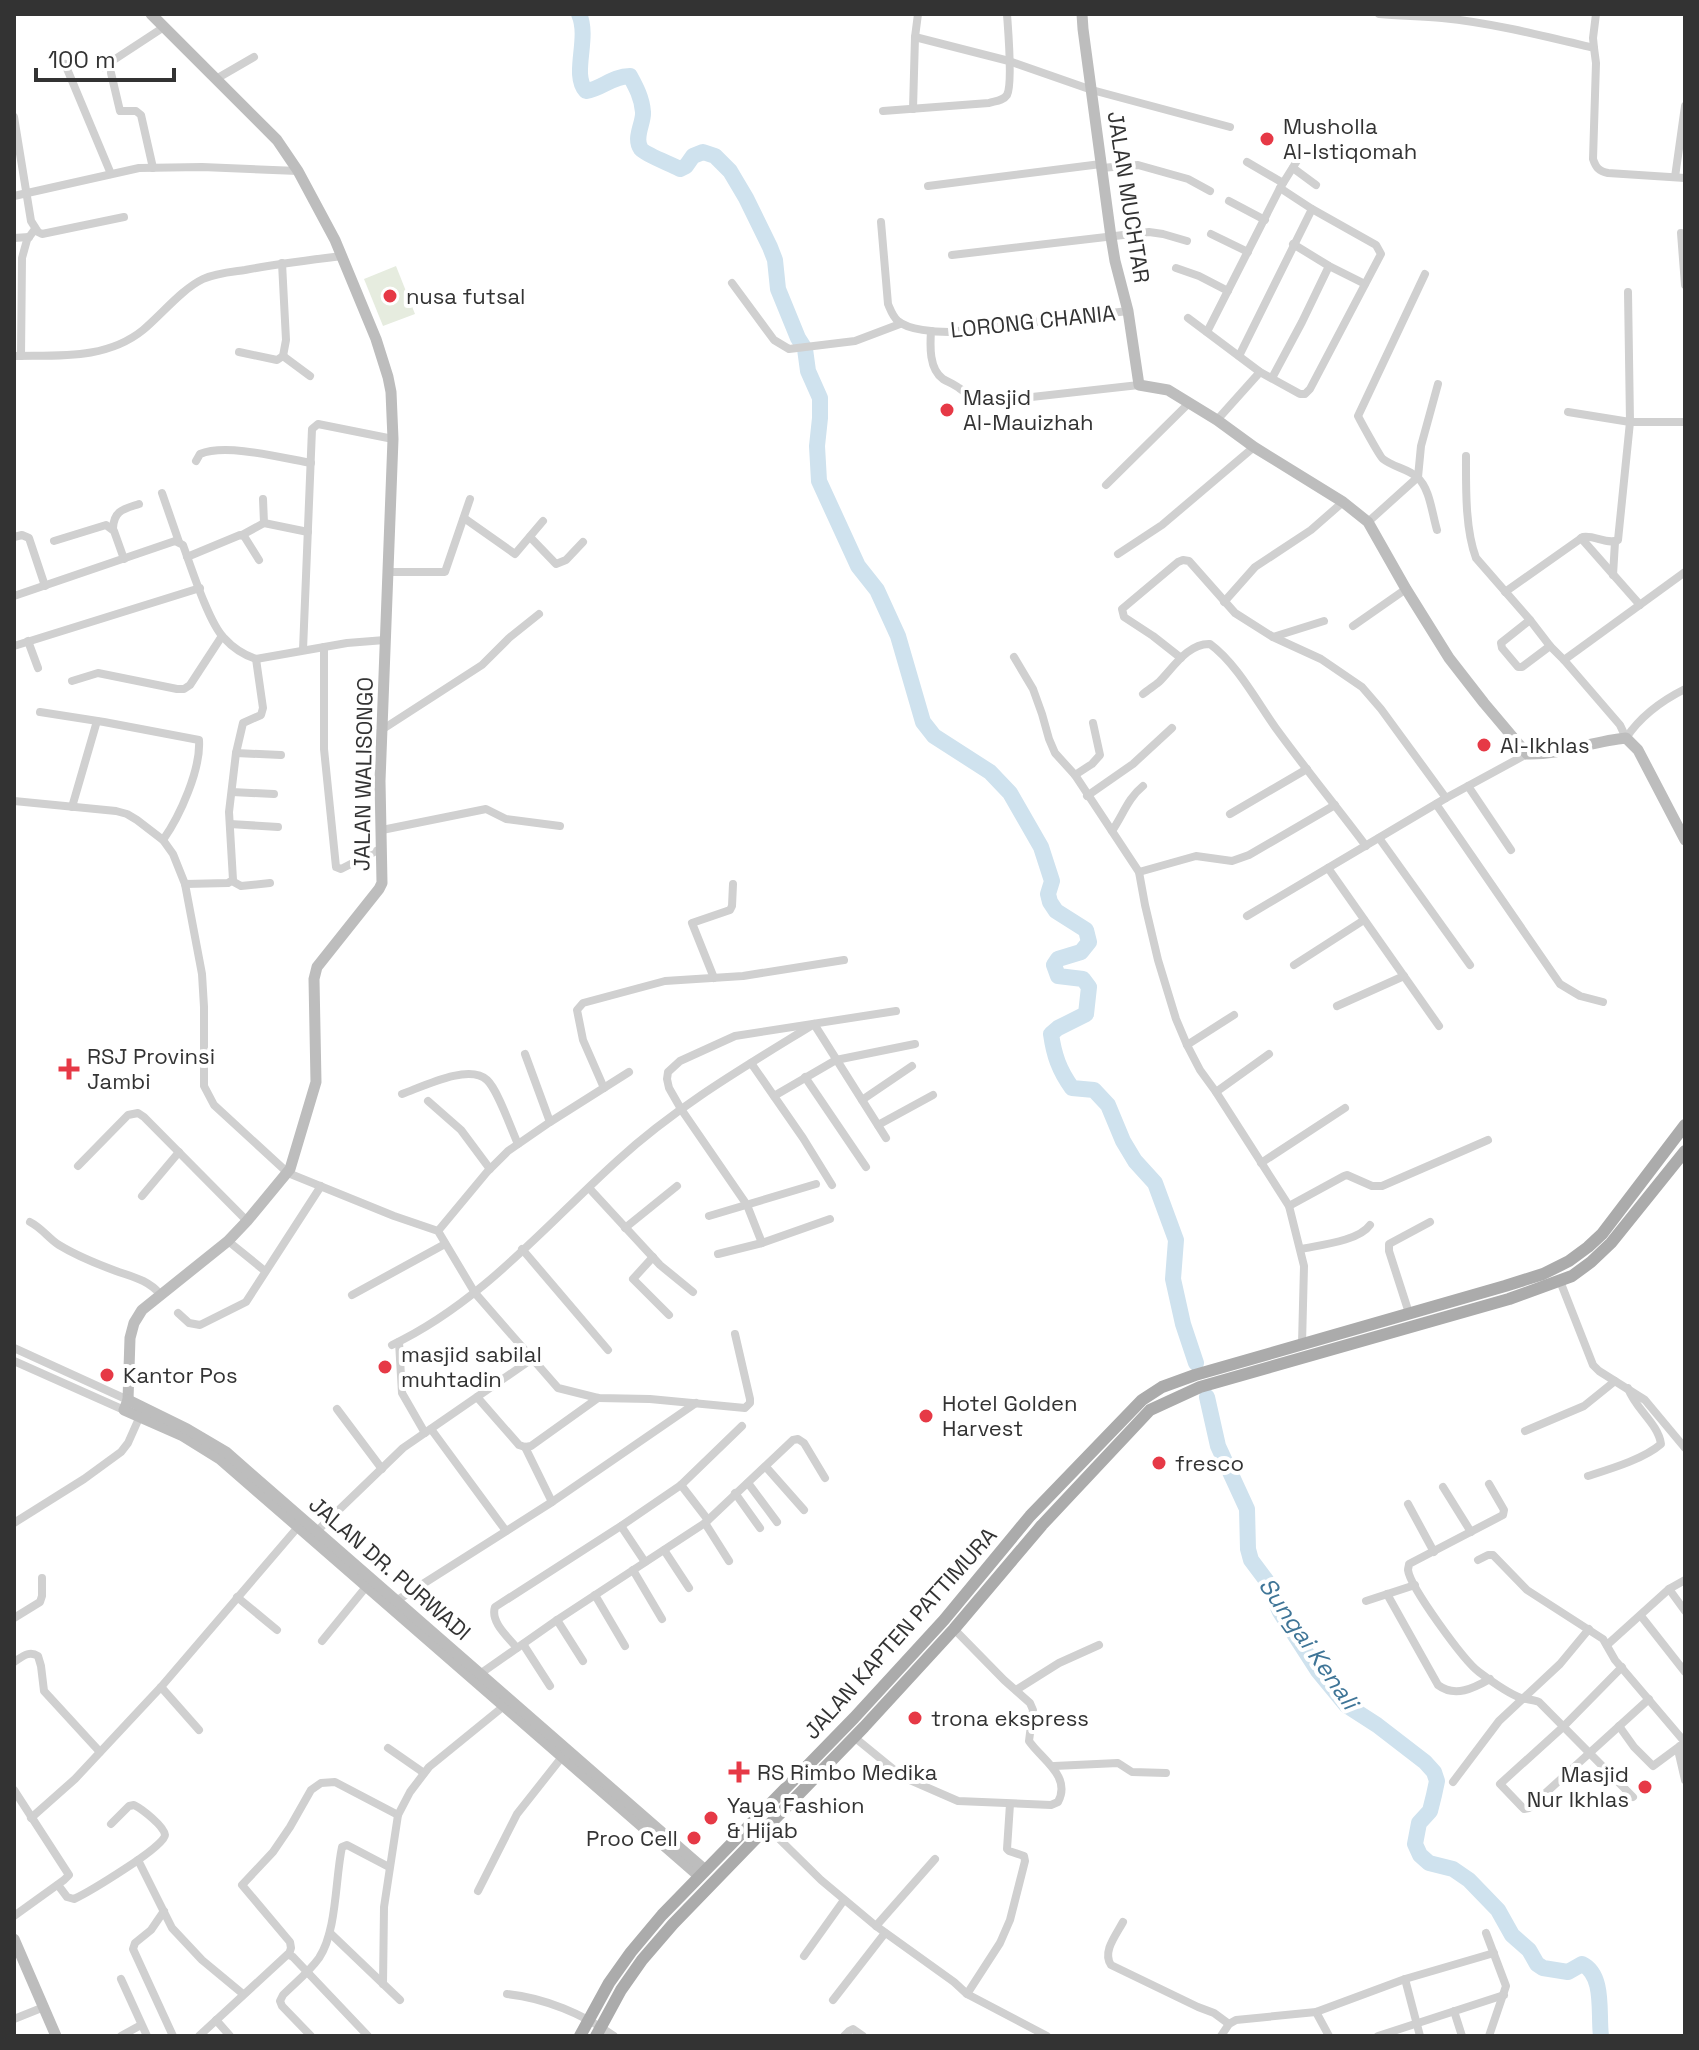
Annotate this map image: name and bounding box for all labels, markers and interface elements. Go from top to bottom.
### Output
scale bar [36,32,174,82]
text: 100 m [48,44,116,75]
street label: JALAN MUCHTAR [1102,109,1156,285]
place label: Musholla Al-Istiqomah [1283,112,1417,165]
marker: Musholla Al-Istiqomah [1258,130,1276,148]
place label: nusa futsal [406,282,525,310]
marker: nusa futsal [381,287,399,305]
street label: LORONG CHANIA [949,298,1117,344]
place label: Masjid Al-Mauizhah [963,383,1094,436]
marker: Masjid Al-Mauizhah [938,401,956,419]
street label: JALAN WALISONGO [347,677,379,871]
place label: Al-Ikhlas [1500,731,1590,759]
marker: Al-Ikhlas [1475,736,1493,754]
place label: RSJ Provinsi Jambi [87,1042,215,1095]
marker: RSJ Provinsi Jambi [58,1058,80,1080]
place label: masjid sabilal muhtadin [401,1340,542,1393]
marker: masjid sabilal muhtadin [376,1358,394,1376]
place label: Kantor Pos [123,1361,238,1389]
marker: Kantor Pos [98,1366,116,1384]
place label: Hotel Golden Harvest [942,1389,1078,1442]
marker: Hotel Golden Harvest [917,1407,935,1425]
place label: fresco [1175,1449,1244,1477]
marker: fresco [1150,1454,1168,1472]
street label: JALAN DR. PURWADI [303,1490,477,1646]
street label: JALAN KAPTEN PATTIMURA [798,1521,1003,1745]
water label: Sungai Kenali [1252,1571,1368,1718]
place label: trona ekspress [931,1704,1089,1732]
marker: trona ekspress [906,1709,924,1727]
place label: RS Rimbo Medika [757,1758,938,1786]
place label: Masjid Nur Ikhlas [1527,1760,1629,1813]
marker: RS Rimbo Medika [728,1761,750,1783]
marker: Masjid Nur Ikhlas [1636,1778,1654,1796]
place label: Yaya Fashion & Hijab [727,1791,865,1844]
marker: Yaya Fashion & Hijab [702,1809,720,1827]
place label: Proo Cell [586,1824,678,1852]
marker: Proo Cell [685,1829,703,1847]

